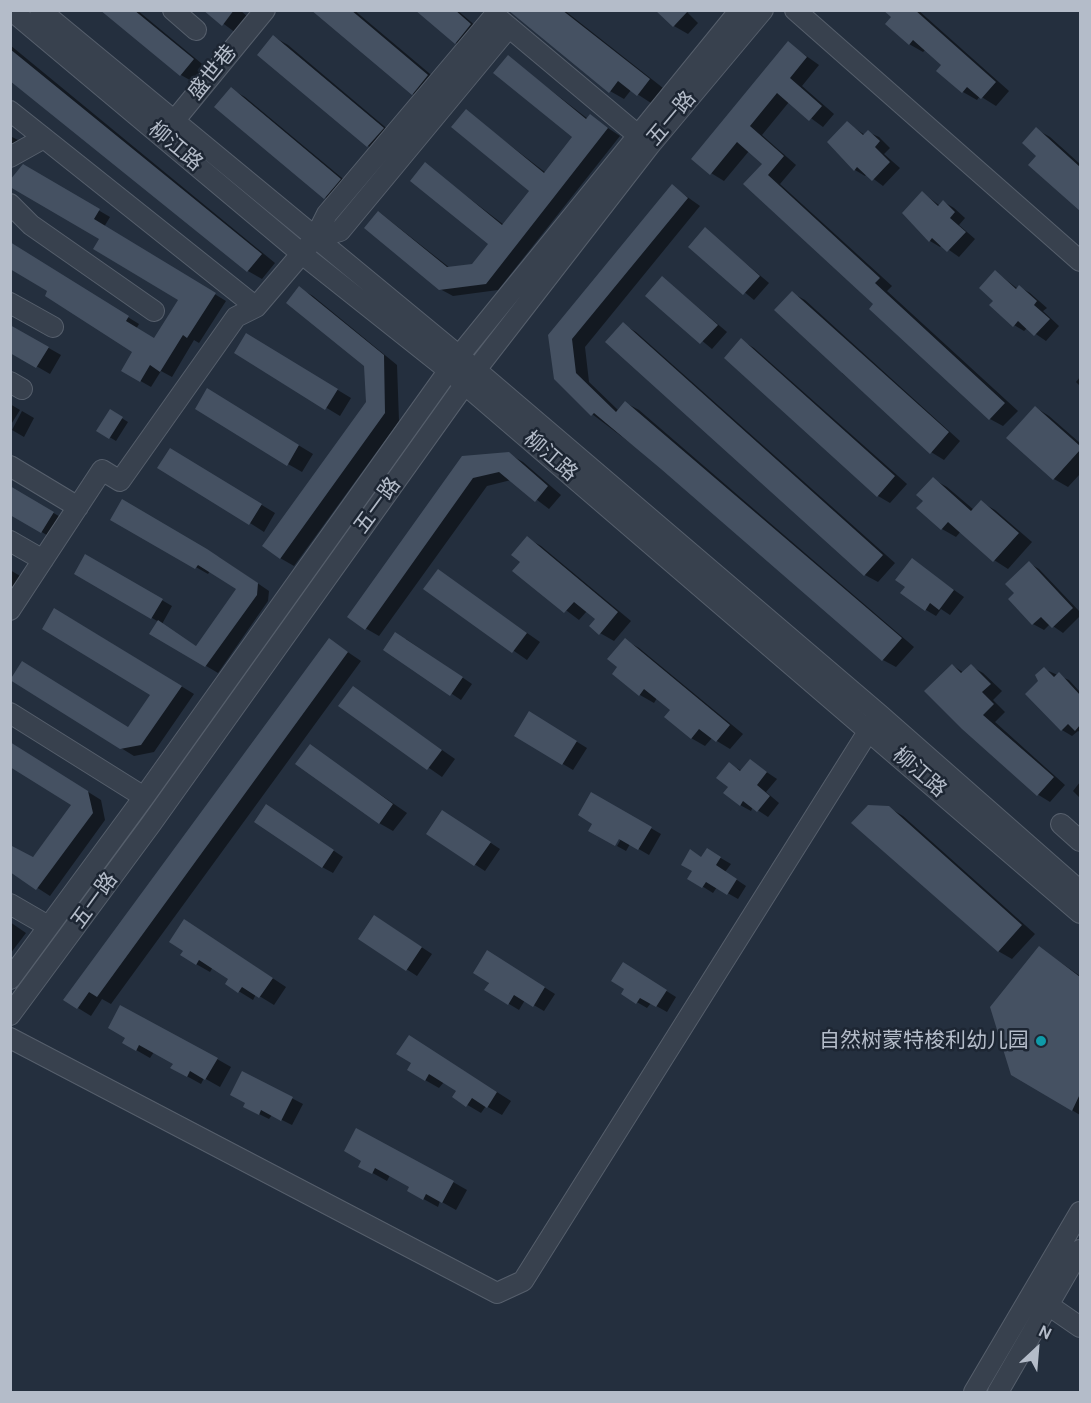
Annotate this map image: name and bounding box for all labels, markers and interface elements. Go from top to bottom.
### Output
street label: 盛世巷 [183,41,243,105]
street label: 五一路 [642,87,702,151]
street label: 柳江路 [143,117,207,177]
street label: 柳江路 [518,427,582,487]
street label: 五一路 [349,473,407,539]
street label: 柳江路 [887,743,951,803]
street label: 五一路 [66,868,124,934]
place label: 自然树蒙特梭利幼儿园 [819,1028,1029,1054]
marker: 自然树蒙特梭利幼儿园 [1034,1034,1048,1048]
north arrow [1007,1319,1067,1379]
text: N [1035,1320,1055,1344]

